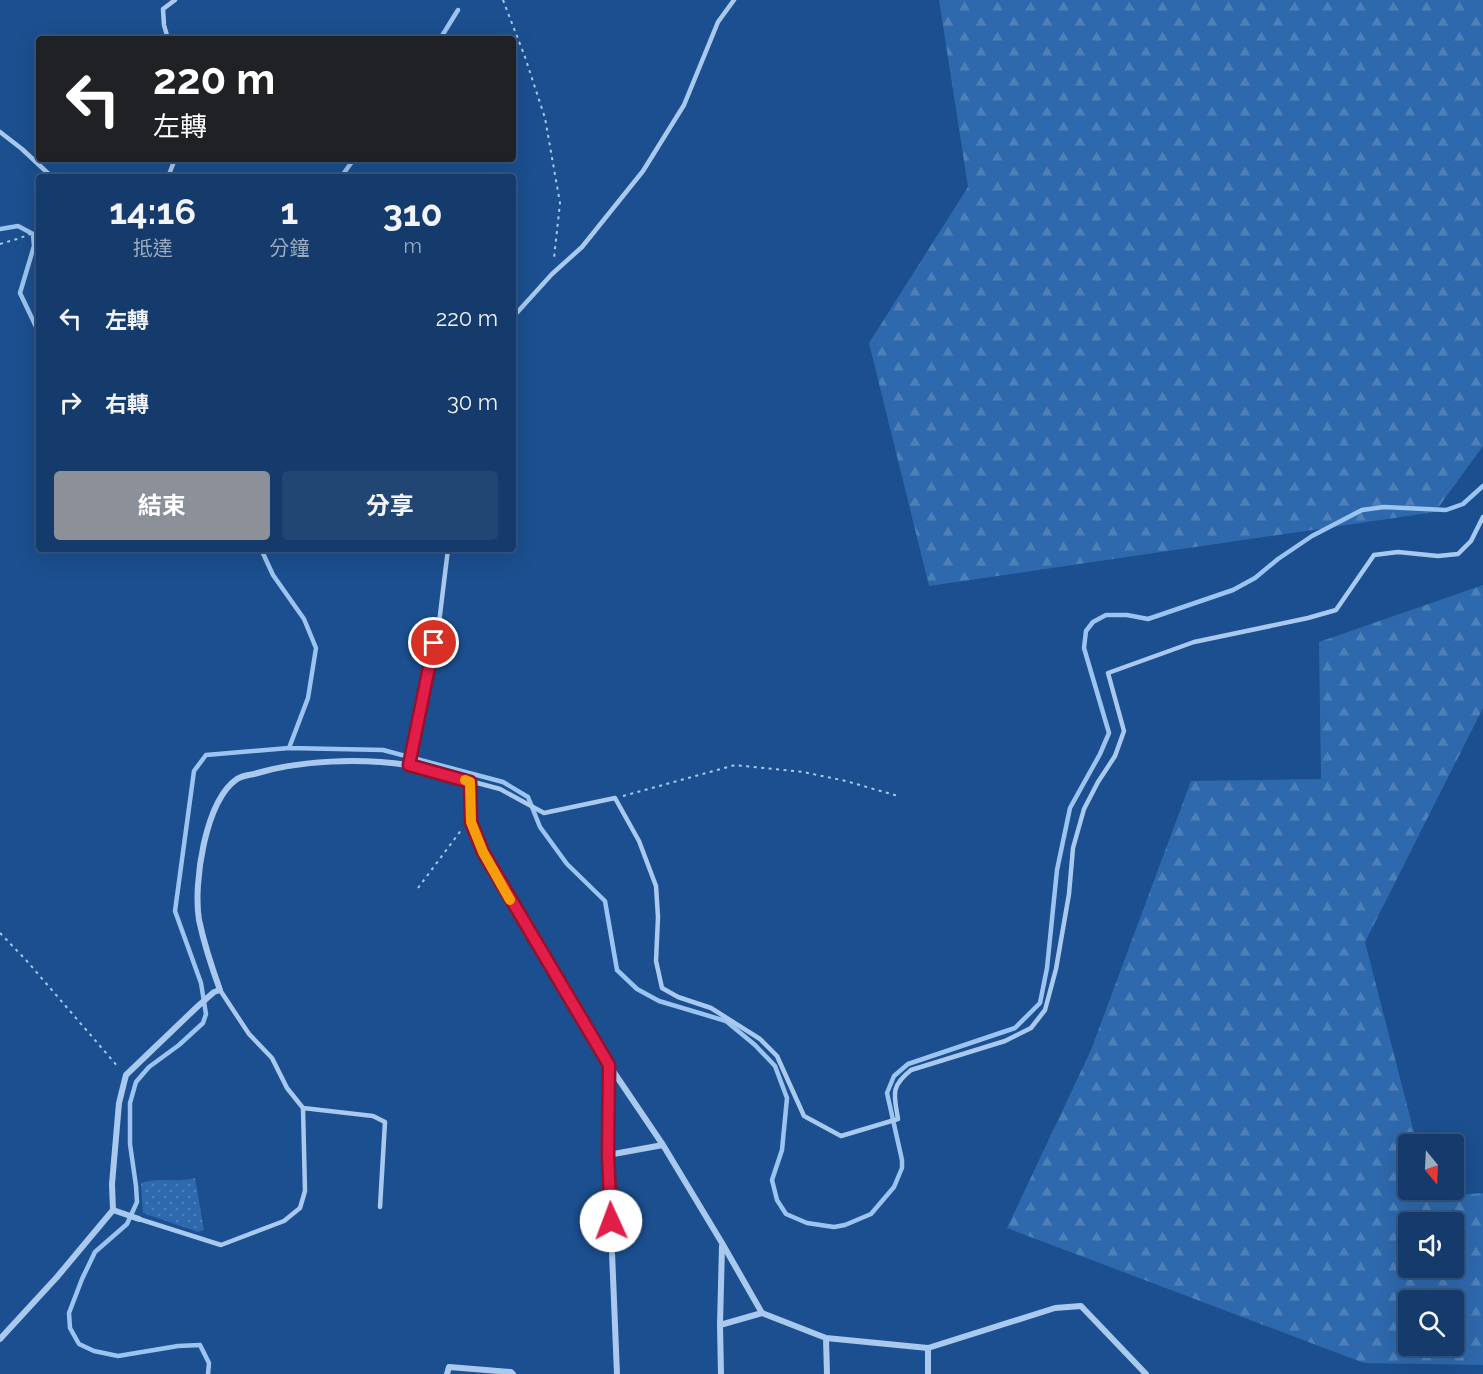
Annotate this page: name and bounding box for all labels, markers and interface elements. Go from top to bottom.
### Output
text: 220 m [153,55,275,104]
icon: left [54,60,132,138]
text: 左轉 [153,111,207,142]
text: 14:16 [109,190,196,232]
text: 1 [281,190,298,232]
text: 310 [383,192,443,234]
text: m [404,234,422,258]
text: 抵達 [133,236,173,260]
text: 分鐘 [269,236,309,260]
icon: left [54,302,87,335]
text: 220 m [436,305,498,331]
text: 左轉 [105,307,149,333]
icon: right [54,386,87,419]
text: 30 m [447,389,498,415]
text: 右轉 [105,391,149,417]
button: 結束 [54,471,270,540]
button: 分享 [282,471,498,540]
pin [408,617,459,668]
icon: arrive [417,626,450,659]
north arrow [1398,1134,1464,1200]
map controls [1398,1134,1464,1356]
position arrow [579,1189,643,1253]
button: sound [1398,1212,1464,1278]
button: search [1398,1290,1464,1356]

